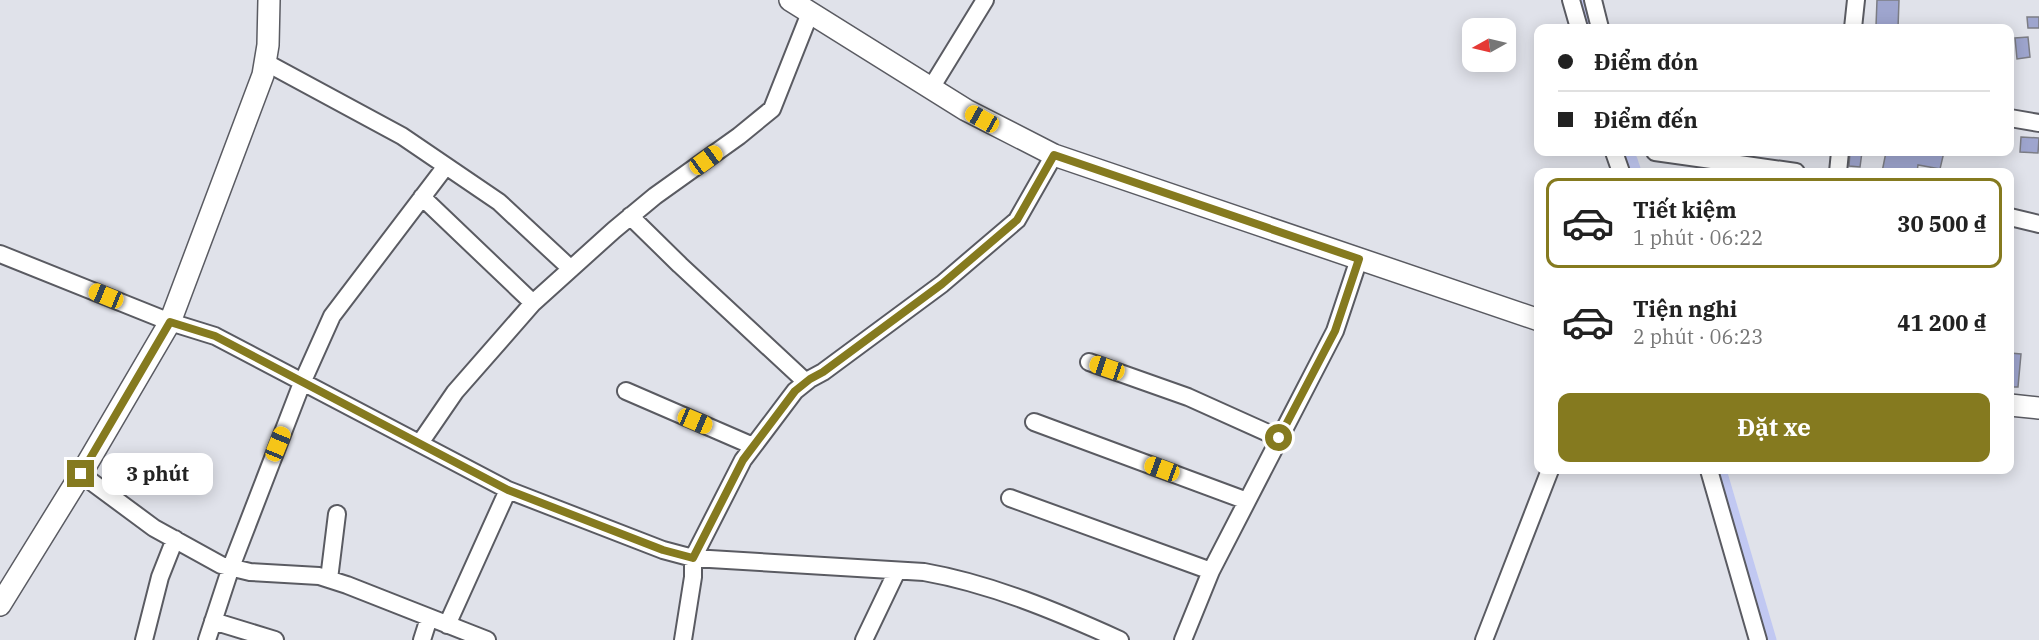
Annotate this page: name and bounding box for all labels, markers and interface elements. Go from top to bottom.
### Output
north arrow [1462,18,1516,72]
map controls [1462,18,1516,72]
text: Điểm đón [1594,47,1698,76]
car [962,102,1002,136]
text: Điểm đến [1594,105,1698,134]
car [686,142,726,178]
text: Tiết kiệm [1633,195,1737,224]
icon: car [1561,196,1615,250]
text: 30 500 ₫ [1897,209,1987,238]
text: 1 phút · 06:22 [1633,224,1763,251]
car [86,281,126,311]
text: Tiện nghi [1633,294,1737,323]
icon: car [1561,295,1615,349]
text: 41 200 ₫ [1897,308,1987,337]
text: 2 phút · 06:23 [1633,323,1763,350]
car [1087,354,1127,382]
button: Đặt xe [1558,393,1990,462]
car [675,406,715,436]
car [263,424,293,464]
route start [1265,424,1292,451]
callout: 3 phút [102,453,213,495]
car [1142,454,1182,484]
route end [67,460,94,487]
text: 3 phút [126,460,189,487]

